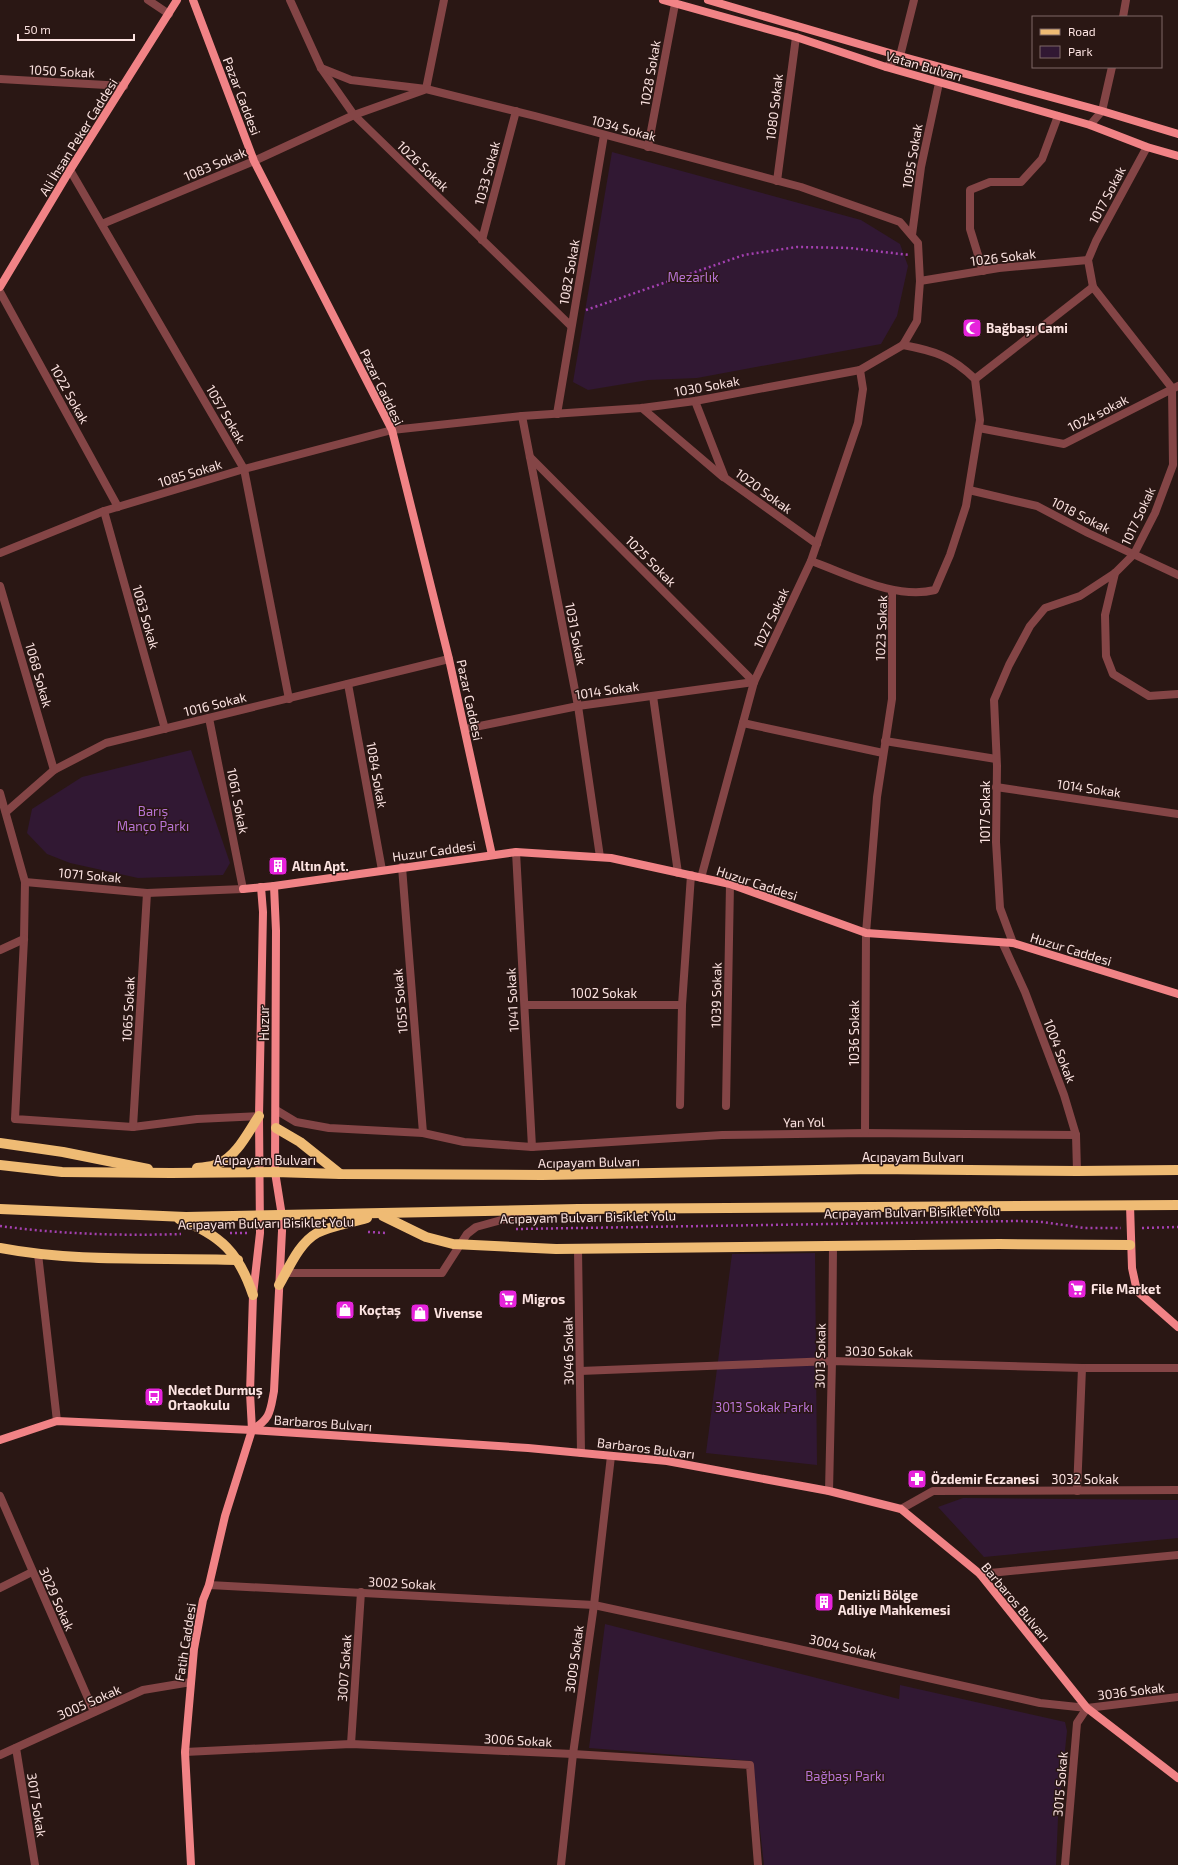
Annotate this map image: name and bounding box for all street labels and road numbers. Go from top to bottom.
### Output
street label: 1028 Sokak [636,39,664,107]
street label: Vatan Bulvarı [884,47,964,85]
street label: Pazar Caddesi [220,55,264,137]
street label: 1050 Sokak [29,61,96,81]
street label: 1080 Sokak [762,73,786,141]
street label: Ali İhsan Peker Caddesi [35,75,121,199]
street label: 1034 Sokak [590,112,658,144]
street label: 1095 Sokak [898,122,926,190]
street label: 1026 Sokak [394,137,452,195]
street label: 1033 Sokak [471,139,503,207]
street label: 1083 Sokak [181,144,249,184]
street label: 1017 Sokak [1085,163,1129,226]
street label: 1082 Sokak [555,238,583,306]
street label: 1026 Sokak [969,245,1037,269]
street label: Pazar Caddesi [357,346,407,428]
street label: 1022 Sokak [47,361,93,427]
street label: 1030 Sokak [673,372,741,400]
street label: 1057 Sokak [203,382,249,446]
street label: 1024 sokak [1065,391,1131,435]
street label: 1085 Sokak [156,456,224,490]
street label: 1020 Sokak [733,465,796,517]
street label: 1017 Sokak [1117,484,1159,548]
street label: 1018 Sokak [1049,493,1113,537]
street label: 1025 Sokak [622,532,680,590]
street label: 1063 Sokak [129,583,163,651]
street label: 1027 Sokak [750,585,792,651]
street label: 1023 Sokak [872,595,890,661]
street label: 1031 Sokak [562,601,590,667]
street label: 1068 Sokak [22,641,56,709]
street label: Pazar Caddesi [454,658,486,742]
street label: 1014 Sokak [574,678,640,702]
street label: 1016 Sokak [182,688,248,719]
street label: 1084 Sokak [363,741,391,810]
street label: 1061. Sokak [224,767,252,836]
street label: 1014 Sokak [1056,776,1122,800]
street label: 1017 Sokak [977,780,993,843]
street label: Huzur Caddesi [391,837,477,865]
street label: Huzur Caddesi [714,862,800,904]
street label: 1071 Sokak [58,864,122,886]
street label: Huzur Caddesi [1028,929,1114,969]
street label: 1039 Sokak [707,962,725,1028]
street label: 1041 Sokak [502,967,522,1032]
street label: 1055 Sokak [389,968,411,1034]
street label: 1065 Sokak [118,976,138,1042]
street label: 1002 Sokak [571,985,637,1001]
street label: 1036 Sokak [846,1000,862,1066]
street label: Huzur [256,1005,272,1041]
street label: 1004 Sokak [1041,1017,1080,1085]
street label: Yan Yol [783,1114,825,1130]
street label: Acıpayam Bulvarı [862,1149,964,1165]
street label: Acıpayam Bulvarı [214,1152,316,1168]
street label: Acıpayam Bulvarı [538,1153,640,1171]
street label: Acıpayam Bulvarı Bisiklet Yolu [824,1202,1000,1222]
street label: Acıpayam Bulvarı Bisiklet Yolu [500,1207,676,1227]
street label: Acıpayam Bulvarı Bisiklet Yolu [178,1213,354,1233]
street label: 3046 Sokak [559,1316,577,1385]
street label: 3013 Sokak [811,1323,829,1389]
street label: 3030 Sokak [845,1342,914,1360]
street label: Barbaros Bulvarı [273,1412,373,1434]
street label: Barbaros Bulvarı [596,1434,696,1462]
street label: 3032 Sokak [1051,1471,1119,1487]
street label: Barbaros Bulvarı [978,1559,1054,1645]
street label: 3029 Sokak [36,1565,78,1634]
street label: 3002 Sokak [368,1573,437,1593]
street label: Fatih Caddesi [171,1602,199,1682]
street label: 3009 Sokak [561,1624,587,1694]
street label: 3004 Sokak [808,1630,879,1662]
street label: 3007 Sokak [334,1633,354,1702]
street label: 3036 Sokak [1096,1679,1166,1703]
street label: 3005 Sokak [55,1681,124,1723]
street label: 3006 Sokak [483,1730,553,1750]
street label: 3015 Sokak [1049,1750,1071,1817]
street label: 3017 Sokak [24,1772,50,1839]

